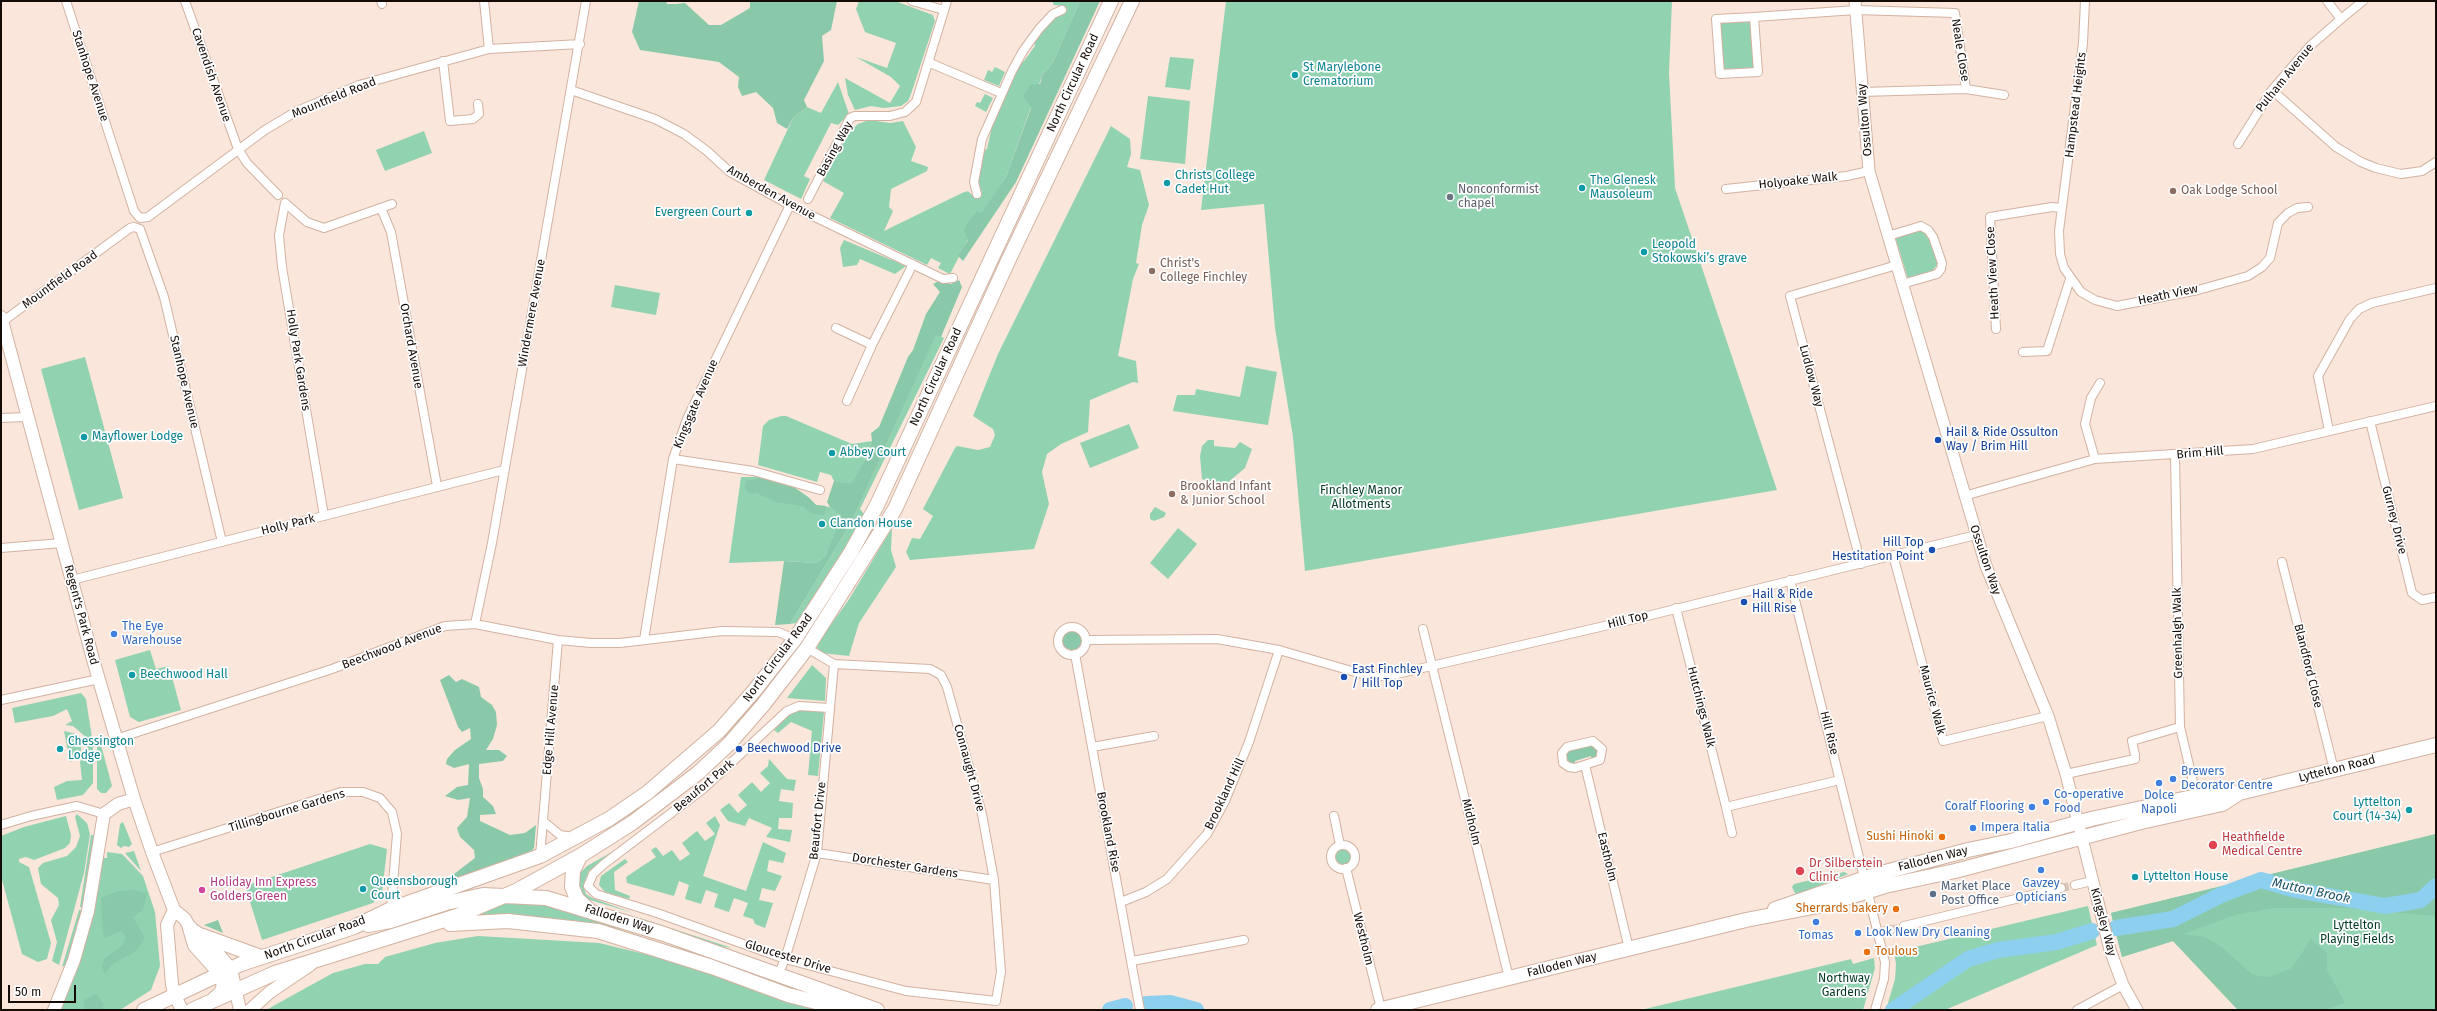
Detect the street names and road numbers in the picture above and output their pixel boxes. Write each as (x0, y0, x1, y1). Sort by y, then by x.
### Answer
street label: Neale Close (1948, 18, 1972, 82)
street label: Cavendish Avenue (188, 26, 234, 124)
street label: Stanhope Avenue (68, 29, 112, 123)
street label: North Circular Road (1044, 32, 1102, 134)
street label: Pulham Avenue (2253, 41, 2317, 115)
street label: Hampstead Heights (2062, 51, 2090, 159)
street label: Mountfield Road (290, 75, 378, 121)
street label: Ossulton Way (1855, 83, 1875, 157)
street label: Basing Way (814, 119, 856, 179)
street label: Amberden Avenue (724, 163, 818, 223)
street label: Holyoake Walk (1758, 170, 1838, 192)
street label: Heath View Close (1983, 226, 2003, 320)
street label: Mountfield Road (20, 248, 100, 312)
street label: Windermere Avenue (515, 258, 549, 368)
street label: Heath View (2137, 282, 2199, 308)
street label: Orchard Avenue (396, 302, 426, 390)
street label: Holly Park Gardens (283, 308, 313, 412)
street label: North Circular Road (907, 326, 965, 428)
street label: Stanhope Avenue (166, 334, 202, 430)
street label: Ludlow Way (1796, 343, 1826, 409)
street label: Kingsgate Avenue (671, 357, 721, 451)
street label: Brim Hill (2176, 444, 2224, 462)
street label: Gurney Drive (2379, 484, 2409, 556)
street label: Holly Park (260, 511, 316, 539)
street label: Ossulton Way (1966, 523, 2004, 597)
street label: Regent's Park Road (61, 563, 101, 667)
street label: Greenhalgh Walk (2170, 587, 2186, 679)
street label: Hill Top (1606, 608, 1650, 632)
street label: North Circular Road (740, 611, 816, 705)
street label: Beechwood Avenue (340, 621, 444, 673)
street label: Blandford Close (2291, 622, 2325, 710)
street label: Maurice Walk (1916, 664, 1948, 736)
street label: Hutchings Walk (1684, 665, 1718, 749)
street label: Edge Hill Avenue (540, 684, 562, 776)
street label: Hill Rise (1817, 710, 1841, 756)
street label: Connaught Drive (950, 723, 988, 813)
street label: Lyttelton Road (2297, 753, 2377, 785)
street label: Brookland Hill (1202, 756, 1248, 832)
street label: Beaufort Park (671, 757, 737, 815)
street label: Beaufort Drive (807, 781, 829, 861)
street label: Tillingbourne Gardens (227, 786, 347, 836)
street label: Brookland Rise (1093, 790, 1123, 874)
street label: Midholm (1458, 797, 1484, 847)
street label: Eastholm (1594, 831, 1620, 883)
street label: Falloden Way (1897, 843, 1969, 875)
street label: Dorchester Gardens (851, 851, 959, 881)
street label: Kingsley Way (2087, 886, 2119, 958)
street label: Falloden Way (583, 901, 655, 937)
street label: Westholm (1349, 911, 1377, 967)
street label: North Circular Road (262, 913, 368, 963)
street label: Gloucester Drive (743, 937, 833, 977)
street label: Falloden Way (1526, 949, 1598, 981)

